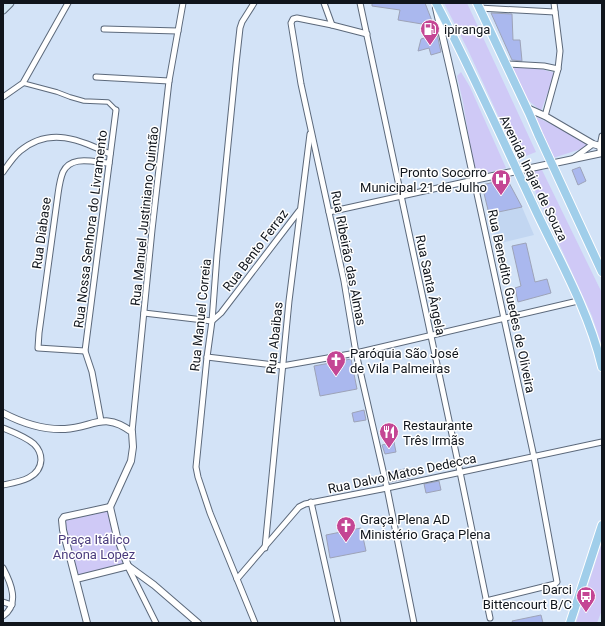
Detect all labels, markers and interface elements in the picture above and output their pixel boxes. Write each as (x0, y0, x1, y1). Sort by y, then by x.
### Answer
fuel station icon: ipiranga (419, 18, 441, 46)
place label: ipiranga (444, 22, 490, 37)
street label: Avenida Inajar de Souza (497, 113, 571, 244)
street label: Rua Manuel Justiniano Quintão (128, 126, 161, 307)
street label: Rua Nossa Senhora do Livramento (71, 129, 110, 329)
place label: Pronto Socorro Municipal 21 de Julho (360, 165, 487, 195)
hospital icon: Pronto Socorro Municipal 21 de Julho (490, 168, 512, 196)
street label: Rua Ribeirão das Almas (328, 189, 369, 327)
street label: Rua Diabase (29, 196, 54, 270)
street label: Rua Bento Ferraz (220, 206, 291, 294)
street label: Rua Benedito Guedes de Oliveira (485, 208, 538, 394)
street label: Rua Santa Ângela (413, 234, 448, 337)
street label: Rua Manuel Correia (187, 258, 214, 372)
street label: Rua Abaibas (263, 301, 286, 375)
place label: Paróquia São José de Vila Palmeiras (350, 346, 459, 376)
church icon: Paróquia São José de Vila Palmeiras (325, 349, 347, 377)
place label: Restaurante Três Irmãs (403, 418, 473, 448)
restaurant icon: Restaurante Três Irmãs (378, 421, 400, 449)
street label: Rua Dalvo Matos Dedecca (327, 450, 478, 497)
place label: Graça Plena AD Ministério Graça Plena (360, 512, 491, 542)
church icon: Graça Plena AD Ministério Graça Plena (335, 515, 357, 543)
park label: Praça Itálico Ancona Lopez (53, 532, 136, 562)
place label: Darci Bittencourt B/C (483, 582, 572, 612)
bus stop icon: Darci Bittencourt B/C (575, 585, 597, 613)

